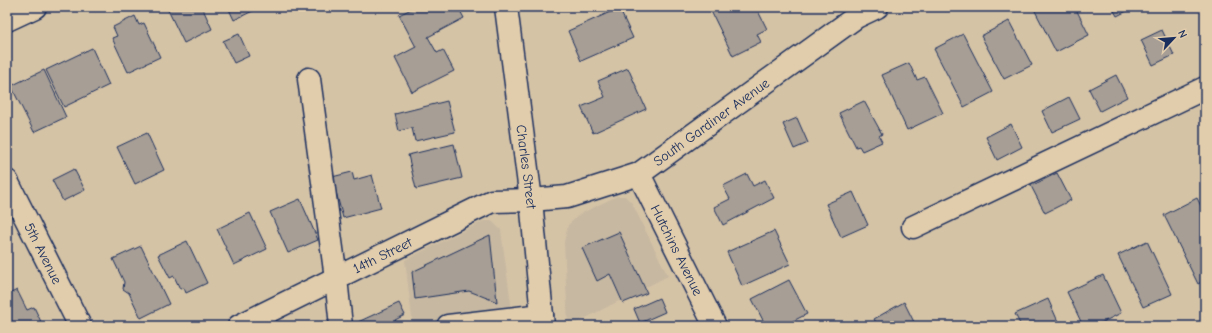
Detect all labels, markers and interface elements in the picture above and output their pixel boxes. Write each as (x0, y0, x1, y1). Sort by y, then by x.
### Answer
north arrow (1154, 18, 1194, 58)
text: N (1175, 28, 1190, 40)
street label: South Gardiner Avenue (650, 74, 773, 169)
street label: Charles Street (513, 124, 540, 210)
street label: Hutchins Avenue (647, 202, 707, 298)
street label: 5th Avenue (21, 220, 66, 287)
street label: 14th Street (350, 233, 416, 277)

